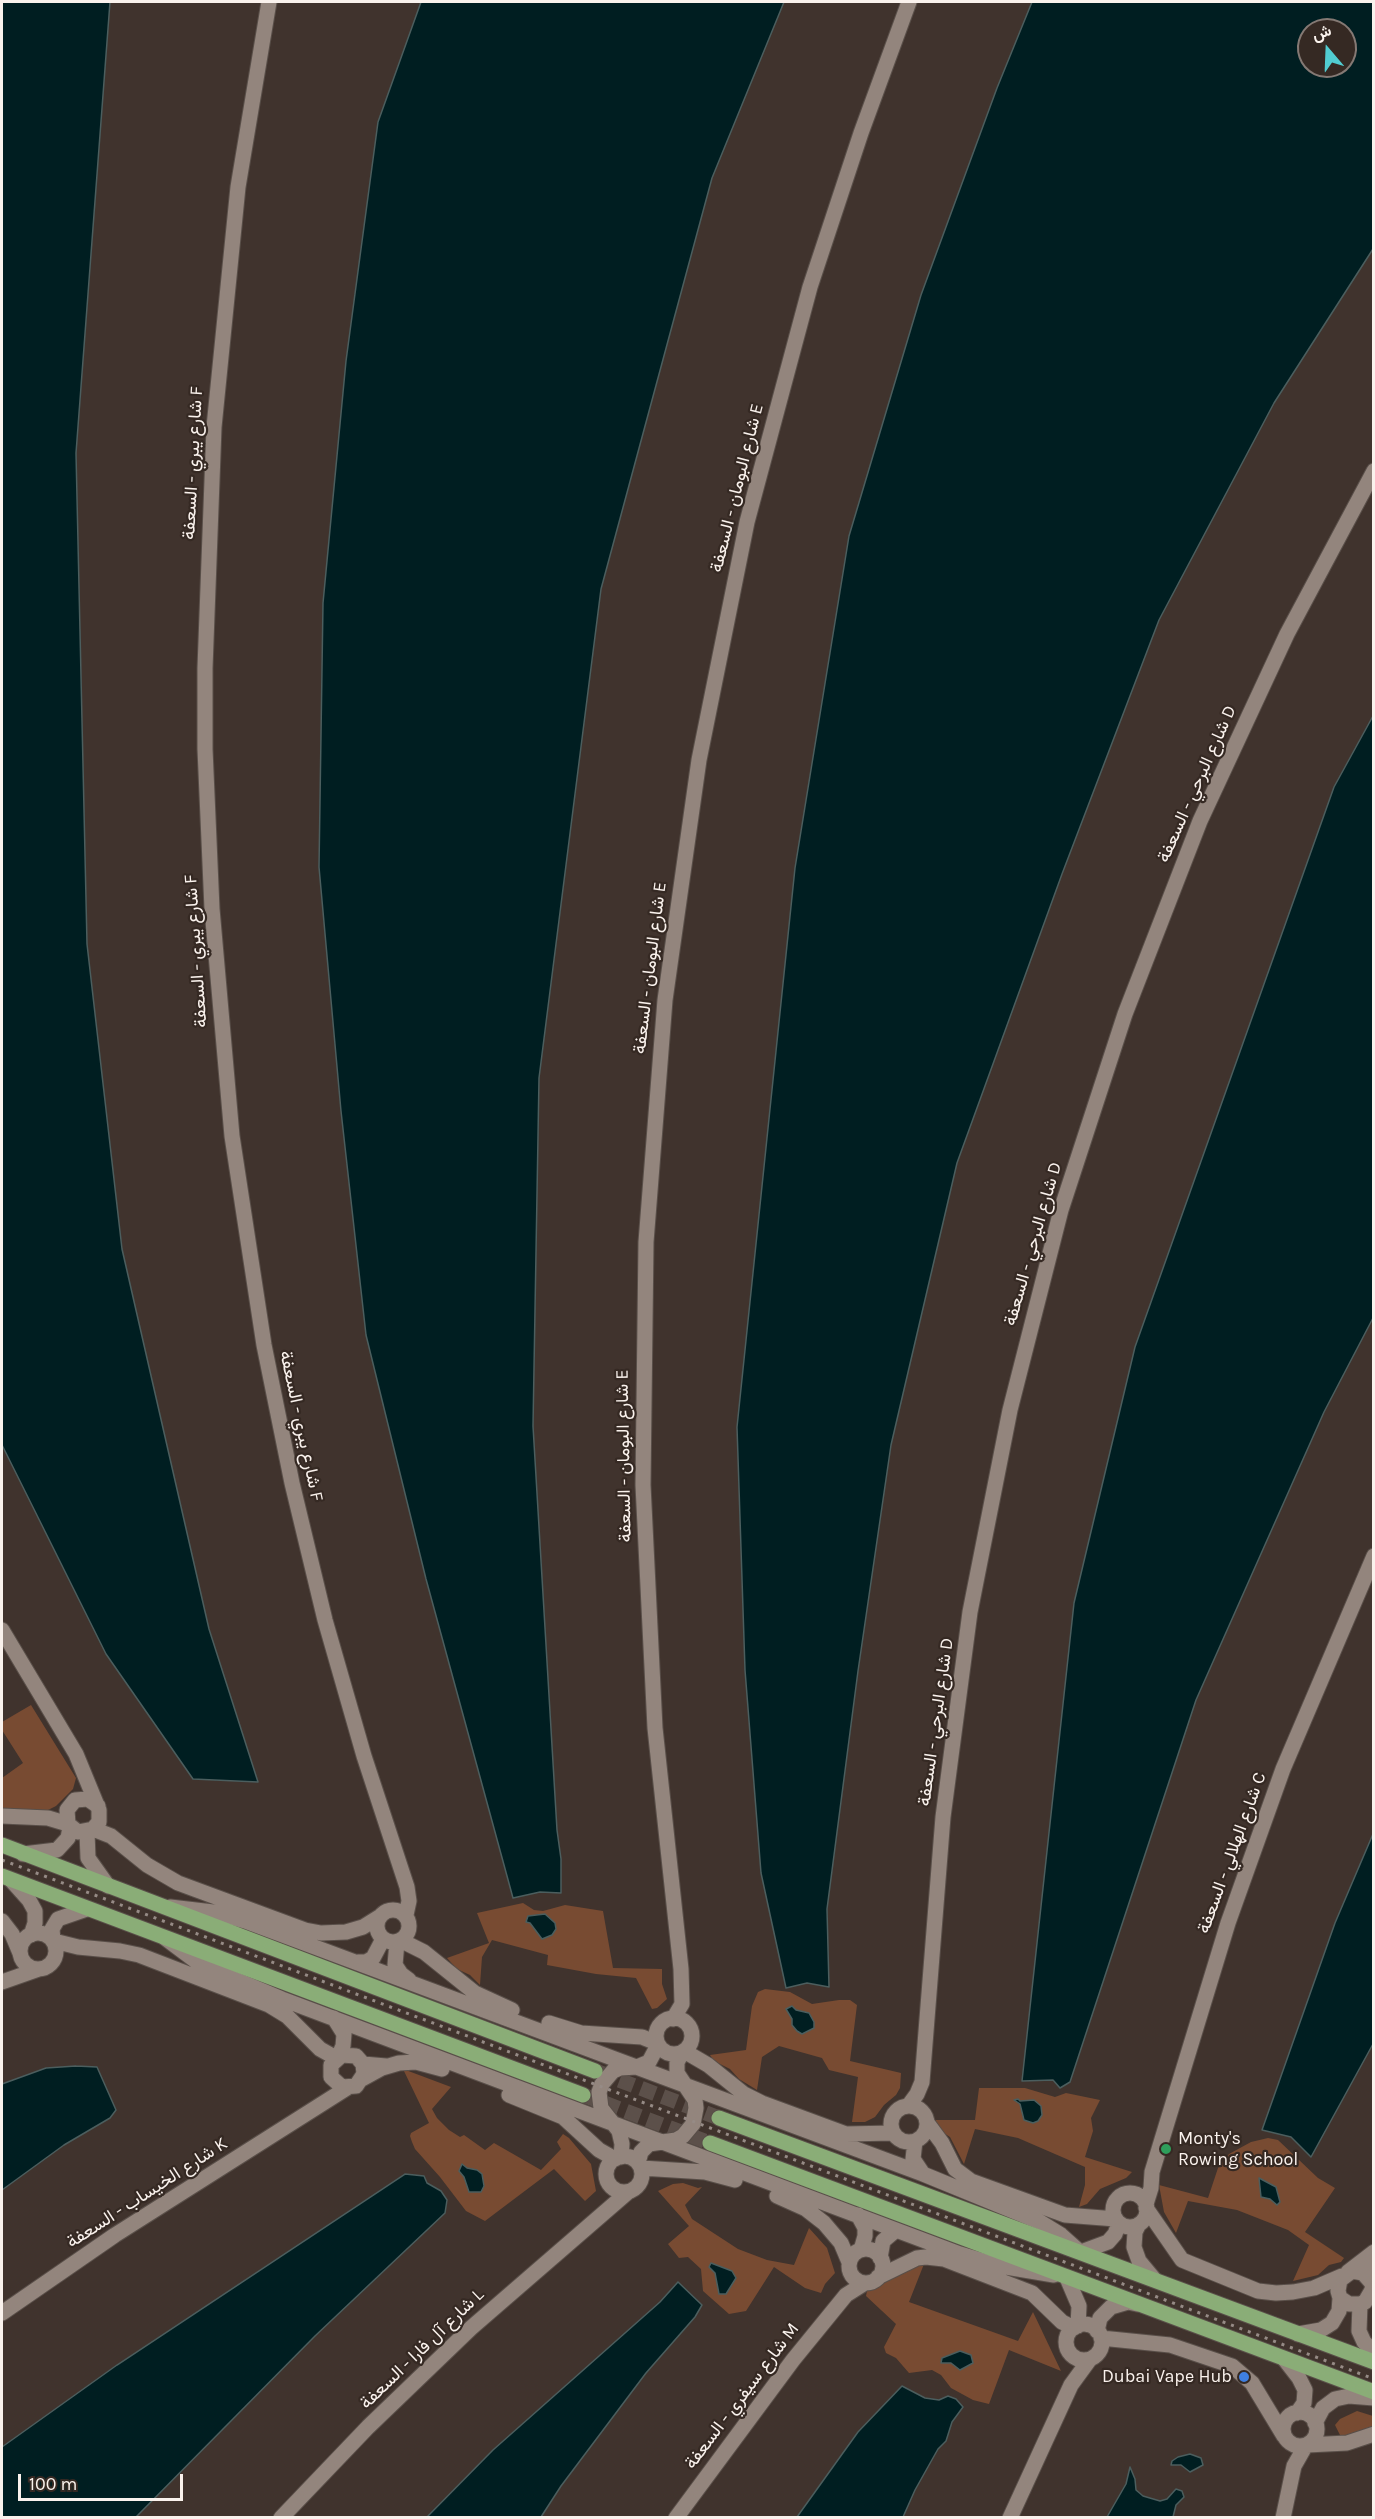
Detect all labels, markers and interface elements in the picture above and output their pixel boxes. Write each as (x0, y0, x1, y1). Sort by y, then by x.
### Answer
north arrow (1297, 18, 1357, 78)
text: ش (1309, 20, 1334, 45)
street label: شارع يبري - السعفة F (178, 386, 208, 540)
street label: شارع البومان - السعفة E (706, 401, 768, 575)
street label: شارع البرحي - السعفة D (1153, 702, 1241, 866)
street label: شارع يبري - السعفة F (180, 874, 212, 1028)
street label: شارع البومان - السعفة E (629, 881, 671, 1055)
street label: شارع البرحي - السعفة D (999, 1160, 1067, 1328)
street label: شارع يبري - السعفة F (274, 1349, 328, 1503)
street label: شارع البومان - السعفة E (612, 1369, 636, 1543)
street label: شارع البرحي - السعفة D (914, 1637, 958, 1807)
street label: شارع الهلالي - السعفة C (1193, 1770, 1271, 1936)
place label: Monty's Rowing School (1178, 2128, 1298, 2170)
street label: شارع الخيساب - السعفة K (63, 2133, 231, 2253)
marker: Monty's Rowing School (1159, 2142, 1173, 2156)
street label: شارع آل فارا - السعفة L (355, 2284, 489, 2414)
street label: شارع سيفري - السعفة M (680, 2319, 804, 2473)
place label: Dubai Vape Hub (1102, 2366, 1232, 2388)
marker: Dubai Vape Hub (1237, 2370, 1251, 2384)
scale bar (21, 2462, 186, 2500)
text: 100 m (29, 2473, 77, 2495)

